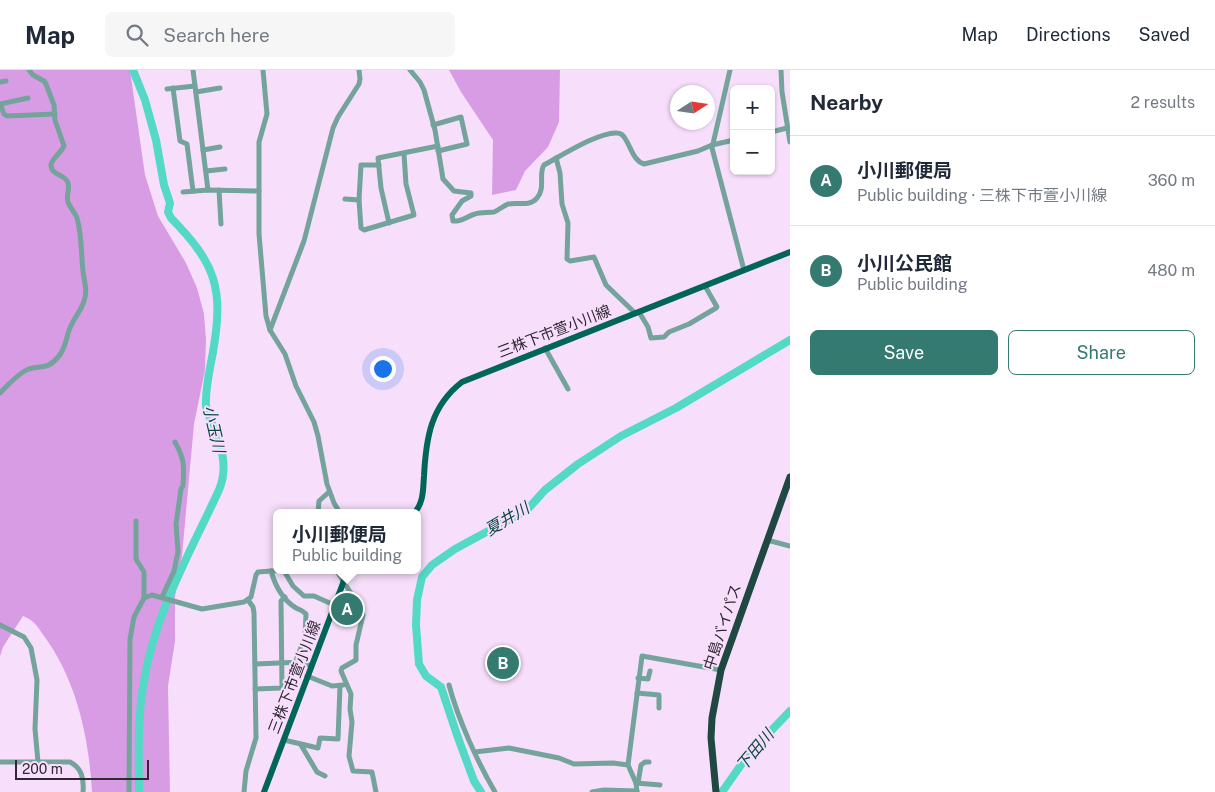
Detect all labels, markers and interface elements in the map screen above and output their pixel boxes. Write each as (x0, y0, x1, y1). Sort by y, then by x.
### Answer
search box (105, 12, 455, 57)
text: Map (25, 21, 75, 49)
icon: search (123, 21, 151, 49)
text: Search here (163, 24, 270, 46)
text: Map (961, 24, 998, 45)
text: Directions (1026, 24, 1111, 45)
text: Saved (1139, 24, 1190, 45)
north arrow (670, 85, 715, 130)
map controls (730, 85, 775, 175)
button: + (730, 85, 775, 130)
text: Nearby (810, 90, 883, 115)
text: 2 results (1130, 93, 1195, 112)
button: − (730, 130, 775, 175)
text: 小川郵便局 (857, 159, 952, 181)
text: A (820, 171, 832, 190)
text: 360 m (1148, 171, 1195, 190)
text: Public building · 三株下市萱小川線 (857, 186, 1107, 205)
text: 小川公民館 (857, 252, 952, 274)
text: B (821, 261, 831, 280)
text: 480 m (1147, 261, 1195, 280)
text: Public building (857, 275, 968, 294)
street label: 三株下市萱小川線 (495, 302, 613, 360)
button: Save (810, 330, 998, 375)
button: Share (1008, 330, 1195, 375)
your location (370, 356, 396, 382)
water label: 小玉川 (199, 403, 229, 456)
water label: 夏井川 (482, 497, 534, 540)
popup (273, 509, 421, 574)
text: 小川郵便局 (292, 523, 387, 545)
text: Public building (292, 546, 402, 565)
street label: 中島バイパス (700, 582, 744, 672)
pin: A (331, 590, 363, 628)
street label: 三株下市萱小川線 (265, 618, 323, 736)
pin: B (487, 644, 519, 682)
water label: 下田川 (732, 724, 779, 774)
scale bar (15, 757, 149, 780)
text: 200 m (22, 761, 63, 777)

